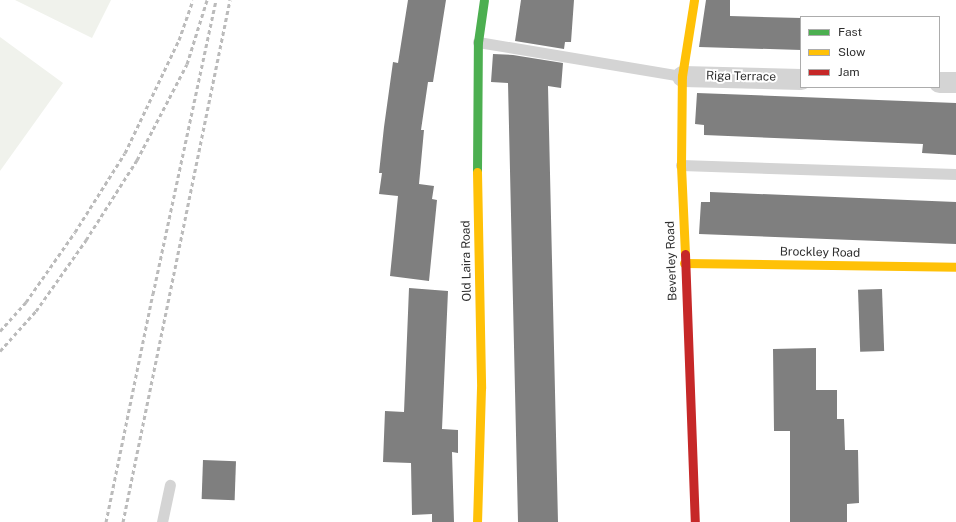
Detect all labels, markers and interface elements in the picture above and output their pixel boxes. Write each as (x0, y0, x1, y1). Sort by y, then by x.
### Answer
legend (800, 16, 940, 88)
text: Fast (838, 25, 862, 39)
text: Slow (838, 45, 865, 59)
text: Jam (838, 65, 860, 79)
street label: Riga Terrace (706, 69, 776, 85)
street label: Old Laira Road (459, 220, 475, 302)
street label: Beverley Road (663, 221, 681, 301)
street label: Brockley Road (780, 245, 860, 261)

